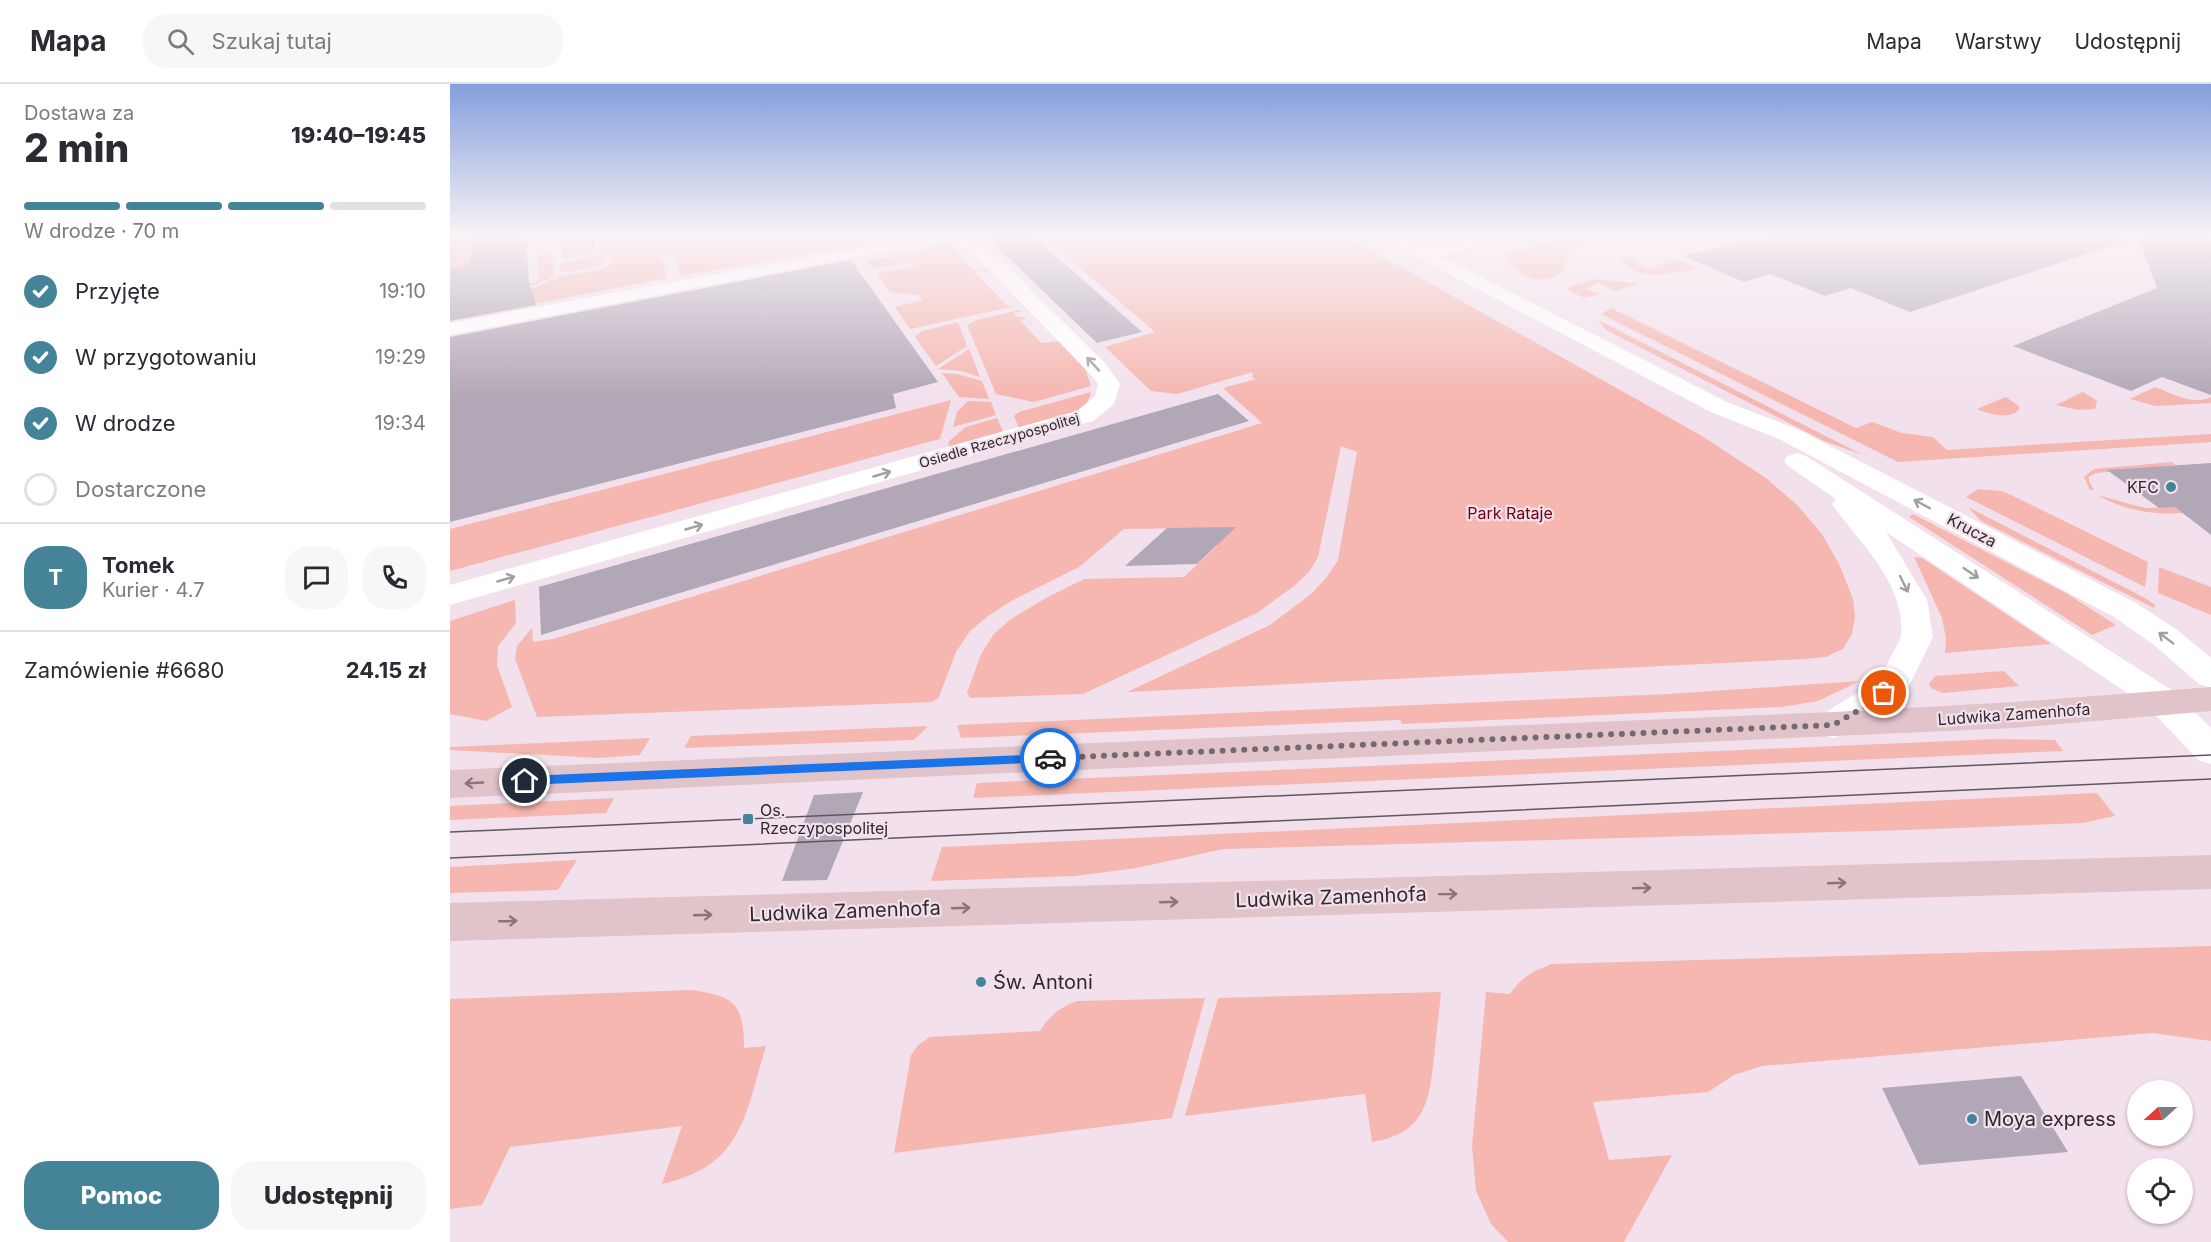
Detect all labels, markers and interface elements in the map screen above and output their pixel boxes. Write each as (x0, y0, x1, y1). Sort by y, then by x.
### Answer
search box (143, 14, 563, 68)
text: Mapa (30, 24, 107, 58)
icon: search (164, 25, 197, 58)
text: Szukaj tutaj (212, 28, 332, 54)
text: Mapa (1866, 29, 1922, 54)
text: Warstwy (1955, 29, 2041, 54)
text: Udostępnij (2074, 29, 2181, 54)
text: Dostawa za (24, 101, 134, 125)
text: 19:40–19:45 (291, 122, 426, 148)
text: 2 min (24, 124, 129, 171)
text: W drodze · 70 m (24, 219, 179, 243)
icon: check (24, 275, 57, 308)
text: Przyjęte (75, 278, 160, 304)
text: 19:10 (379, 279, 426, 303)
icon: check (24, 341, 57, 374)
text: W przygotowaniu (75, 344, 257, 370)
text: 19:29 (375, 345, 426, 369)
one-way arrow (1086, 357, 1100, 372)
icon: check (24, 407, 57, 440)
street label: Osiedle Rzeczypospolitej (917, 409, 1081, 471)
text: W drodze (75, 410, 176, 436)
text: 19:34 (374, 411, 426, 435)
one-way arrow (872, 468, 891, 479)
text: Dostarczone (75, 476, 206, 502)
place label: KFC (2127, 477, 2159, 497)
marker: KFC (2164, 480, 2178, 494)
one-way arrow (1914, 498, 1931, 510)
park label: Park Rataje (1467, 503, 1553, 523)
street label: Krucza (1944, 509, 2000, 551)
one-way arrow (684, 521, 703, 532)
button: chat (285, 546, 348, 609)
button: phone (363, 546, 426, 609)
text: Tomek (102, 552, 174, 578)
text: T (48, 564, 63, 590)
one-way arrow (1962, 567, 1979, 579)
one-way arrow (496, 573, 515, 584)
one-way arrow (1899, 574, 1910, 592)
text: Kurier · 4.7 (102, 578, 205, 602)
one-way arrow (2158, 632, 2174, 645)
text: Zamówienie #6680 (24, 657, 224, 683)
text: 24.15 zł (346, 657, 426, 683)
pin (1858, 667, 1909, 718)
icon: bag (1867, 676, 1900, 709)
street label: Ludwika Zamenhofa (1937, 699, 2091, 729)
courier (1020, 728, 1080, 788)
icon: car (1034, 742, 1067, 775)
pin (499, 755, 550, 806)
icon: home (508, 764, 541, 797)
one-way arrow (465, 777, 484, 788)
place label: Os. Rzeczypospolitej (760, 800, 888, 838)
marker: Os. Rzeczypospolitej (741, 812, 755, 826)
one-way arrow (1827, 877, 1847, 888)
street label: Ludwika Zamenhofa (1235, 882, 1427, 912)
one-way arrow (1632, 883, 1652, 894)
one-way arrow (1437, 888, 1457, 900)
street label: Ludwika Zamenhofa (749, 896, 941, 926)
one-way arrow (1158, 896, 1178, 907)
one-way arrow (951, 902, 971, 914)
one-way arrow (693, 909, 713, 921)
one-way arrow (498, 915, 518, 927)
place label: Św. Antoni (993, 969, 1093, 994)
marker: Św. Antoni (974, 975, 988, 989)
north arrow (2127, 1080, 2193, 1146)
map controls (2127, 1080, 2193, 1224)
place label: Moya express (1984, 1107, 2116, 1131)
marker: Moya express (1965, 1112, 1979, 1126)
button: locate (2127, 1158, 2193, 1224)
button: Pomoc (24, 1161, 219, 1230)
button: Udostępnij (231, 1161, 426, 1230)

